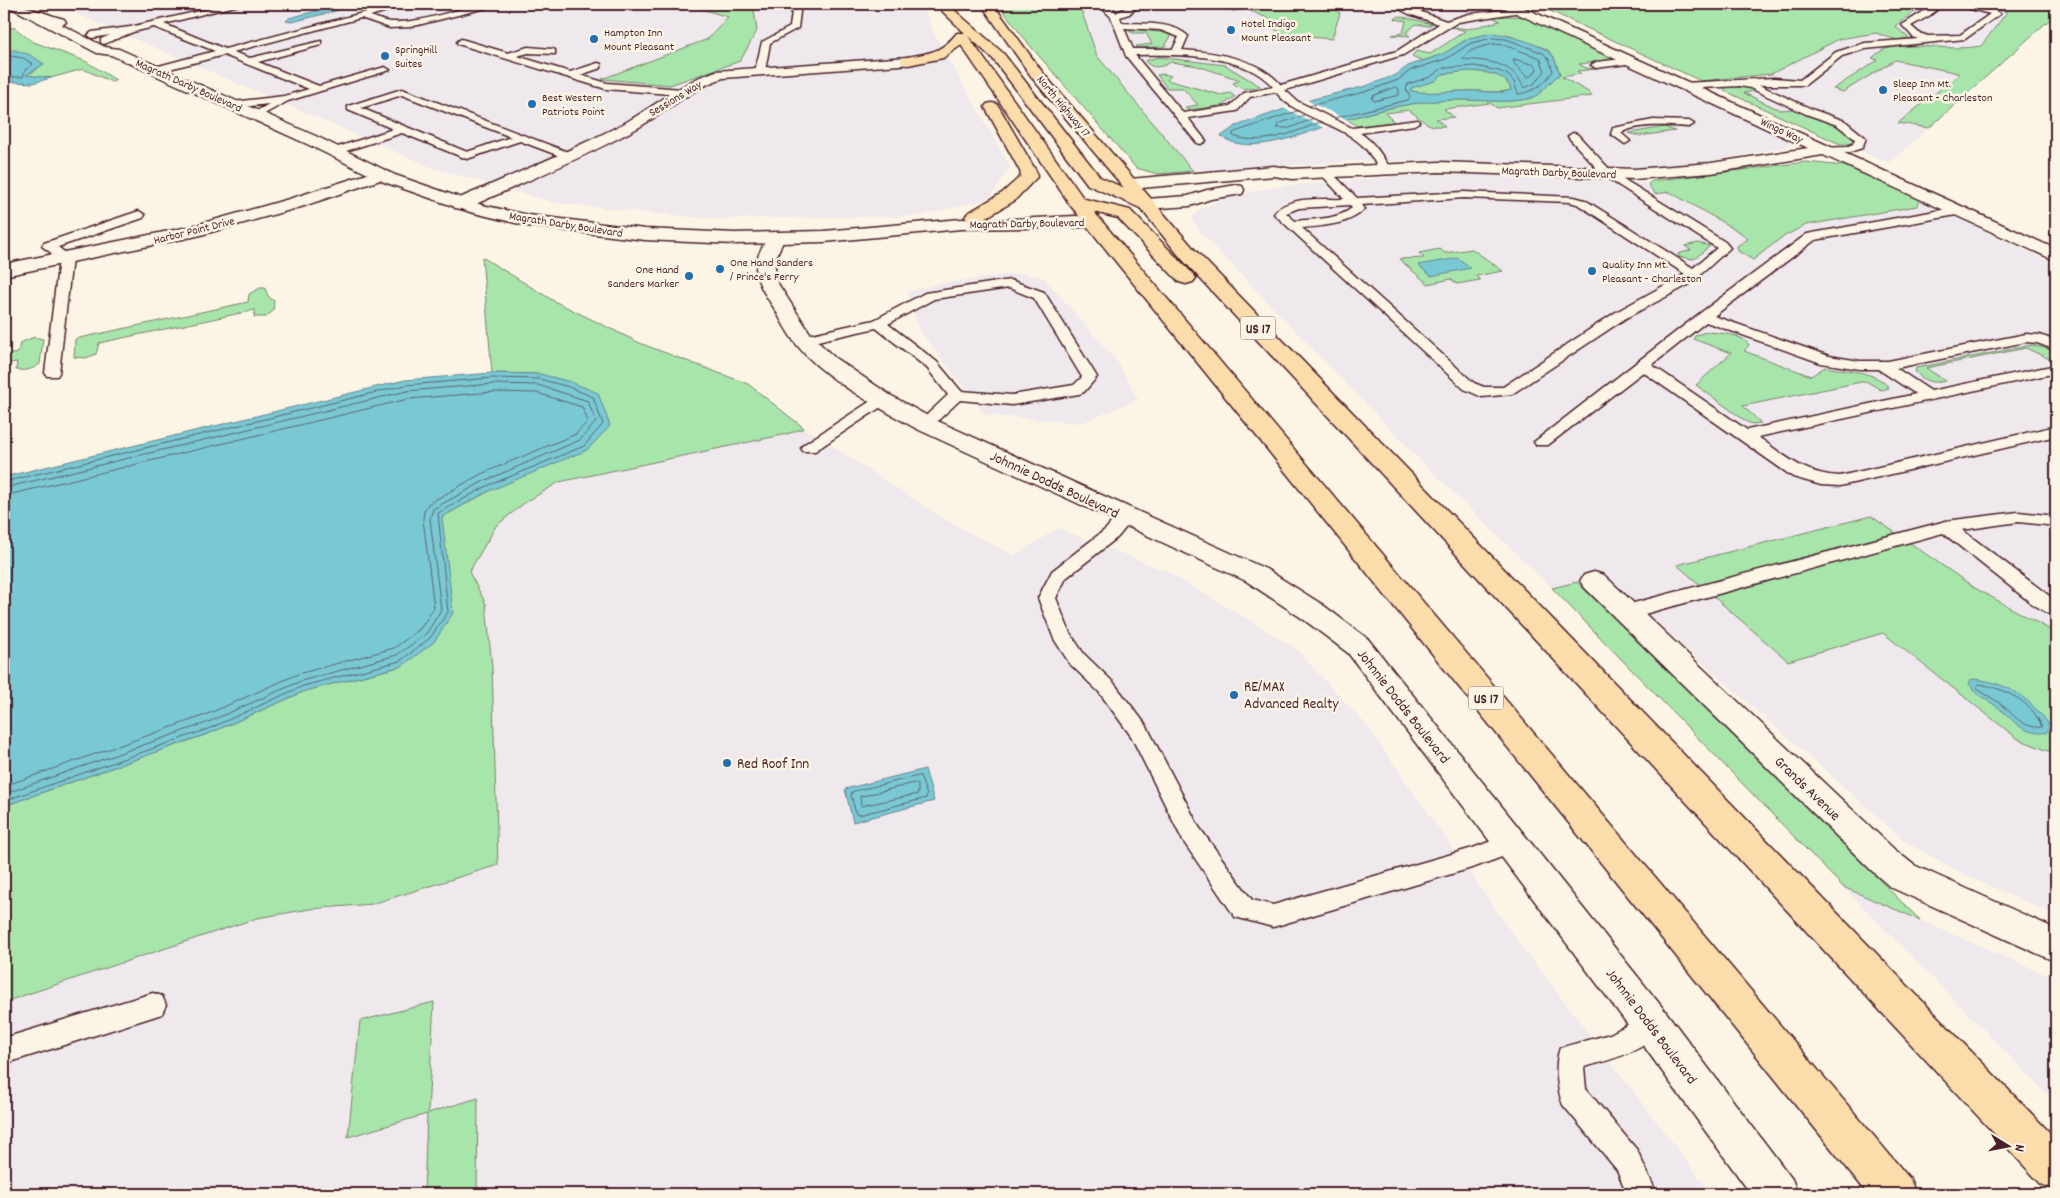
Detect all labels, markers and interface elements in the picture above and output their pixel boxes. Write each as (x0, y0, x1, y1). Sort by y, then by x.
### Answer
place label: Hotel Indigo Mount Pleasant (1241, 16, 1312, 47)
marker: Hotel Indigo Mount Pleasant (1225, 24, 1237, 36)
place label: Hampton Inn Mount Pleasant (604, 25, 675, 56)
marker: Hampton Inn Mount Pleasant (588, 33, 600, 45)
place label: SpringHill Suites (395, 42, 437, 73)
marker: SpringHill Suites (379, 50, 391, 62)
street label: Magrath Darby Boulevard (132, 55, 244, 117)
street label: North Highway 17 (1032, 73, 1094, 142)
street label: Sessions Way (646, 76, 706, 122)
place label: Sleep Inn Mt. Pleasant - Charleston (1893, 76, 1993, 107)
marker: Sleep Inn Mt. Pleasant - Charleston (1877, 84, 1889, 96)
place label: Best Western Patriots Point (542, 90, 605, 121)
marker: Best Western Patriots Point (526, 98, 538, 110)
street label: Wingo Way (1757, 114, 1807, 149)
street label: Magrath Darby Boulevard (1501, 163, 1617, 184)
street label: Magrath Darby Boulevard (508, 208, 624, 243)
street label: Harbor Point Drive (152, 213, 237, 250)
street label: Magrath Darby Boulevard (969, 215, 1085, 234)
place label: One Hand Sanders / Prince's Ferry (730, 255, 813, 286)
place label: Quality Inn Mt. Pleasant - Charleston (1602, 257, 1702, 288)
place label: One Hand Sanders Marker (608, 262, 680, 293)
marker: One Hand Sanders / Prince's Ferry (714, 263, 726, 275)
marker: Quality Inn Mt. Pleasant - Charleston (1586, 265, 1598, 277)
marker: One Hand Sanders Marker (683, 270, 695, 282)
road number: US 17 (1240, 316, 1276, 339)
street label: Johnnie Dodds Boulevard (986, 446, 1122, 525)
street label: Johnnie Dodds Boulevard (1351, 645, 1454, 769)
place label: RE/MAX Advanced Realty (1244, 677, 1340, 716)
road number: US 17 (1468, 686, 1504, 710)
marker: RE/MAX Advanced Realty (1228, 689, 1240, 701)
street label: Grands Avenue (1768, 752, 1845, 827)
place label: Red Roof Inn (737, 754, 809, 776)
marker: Red Roof Inn (721, 757, 733, 769)
street label: Johnnie Dodds Boulevard (1599, 965, 1701, 1090)
north arrow (1982, 1120, 2032, 1170)
text: N (2008, 1143, 2029, 1153)

